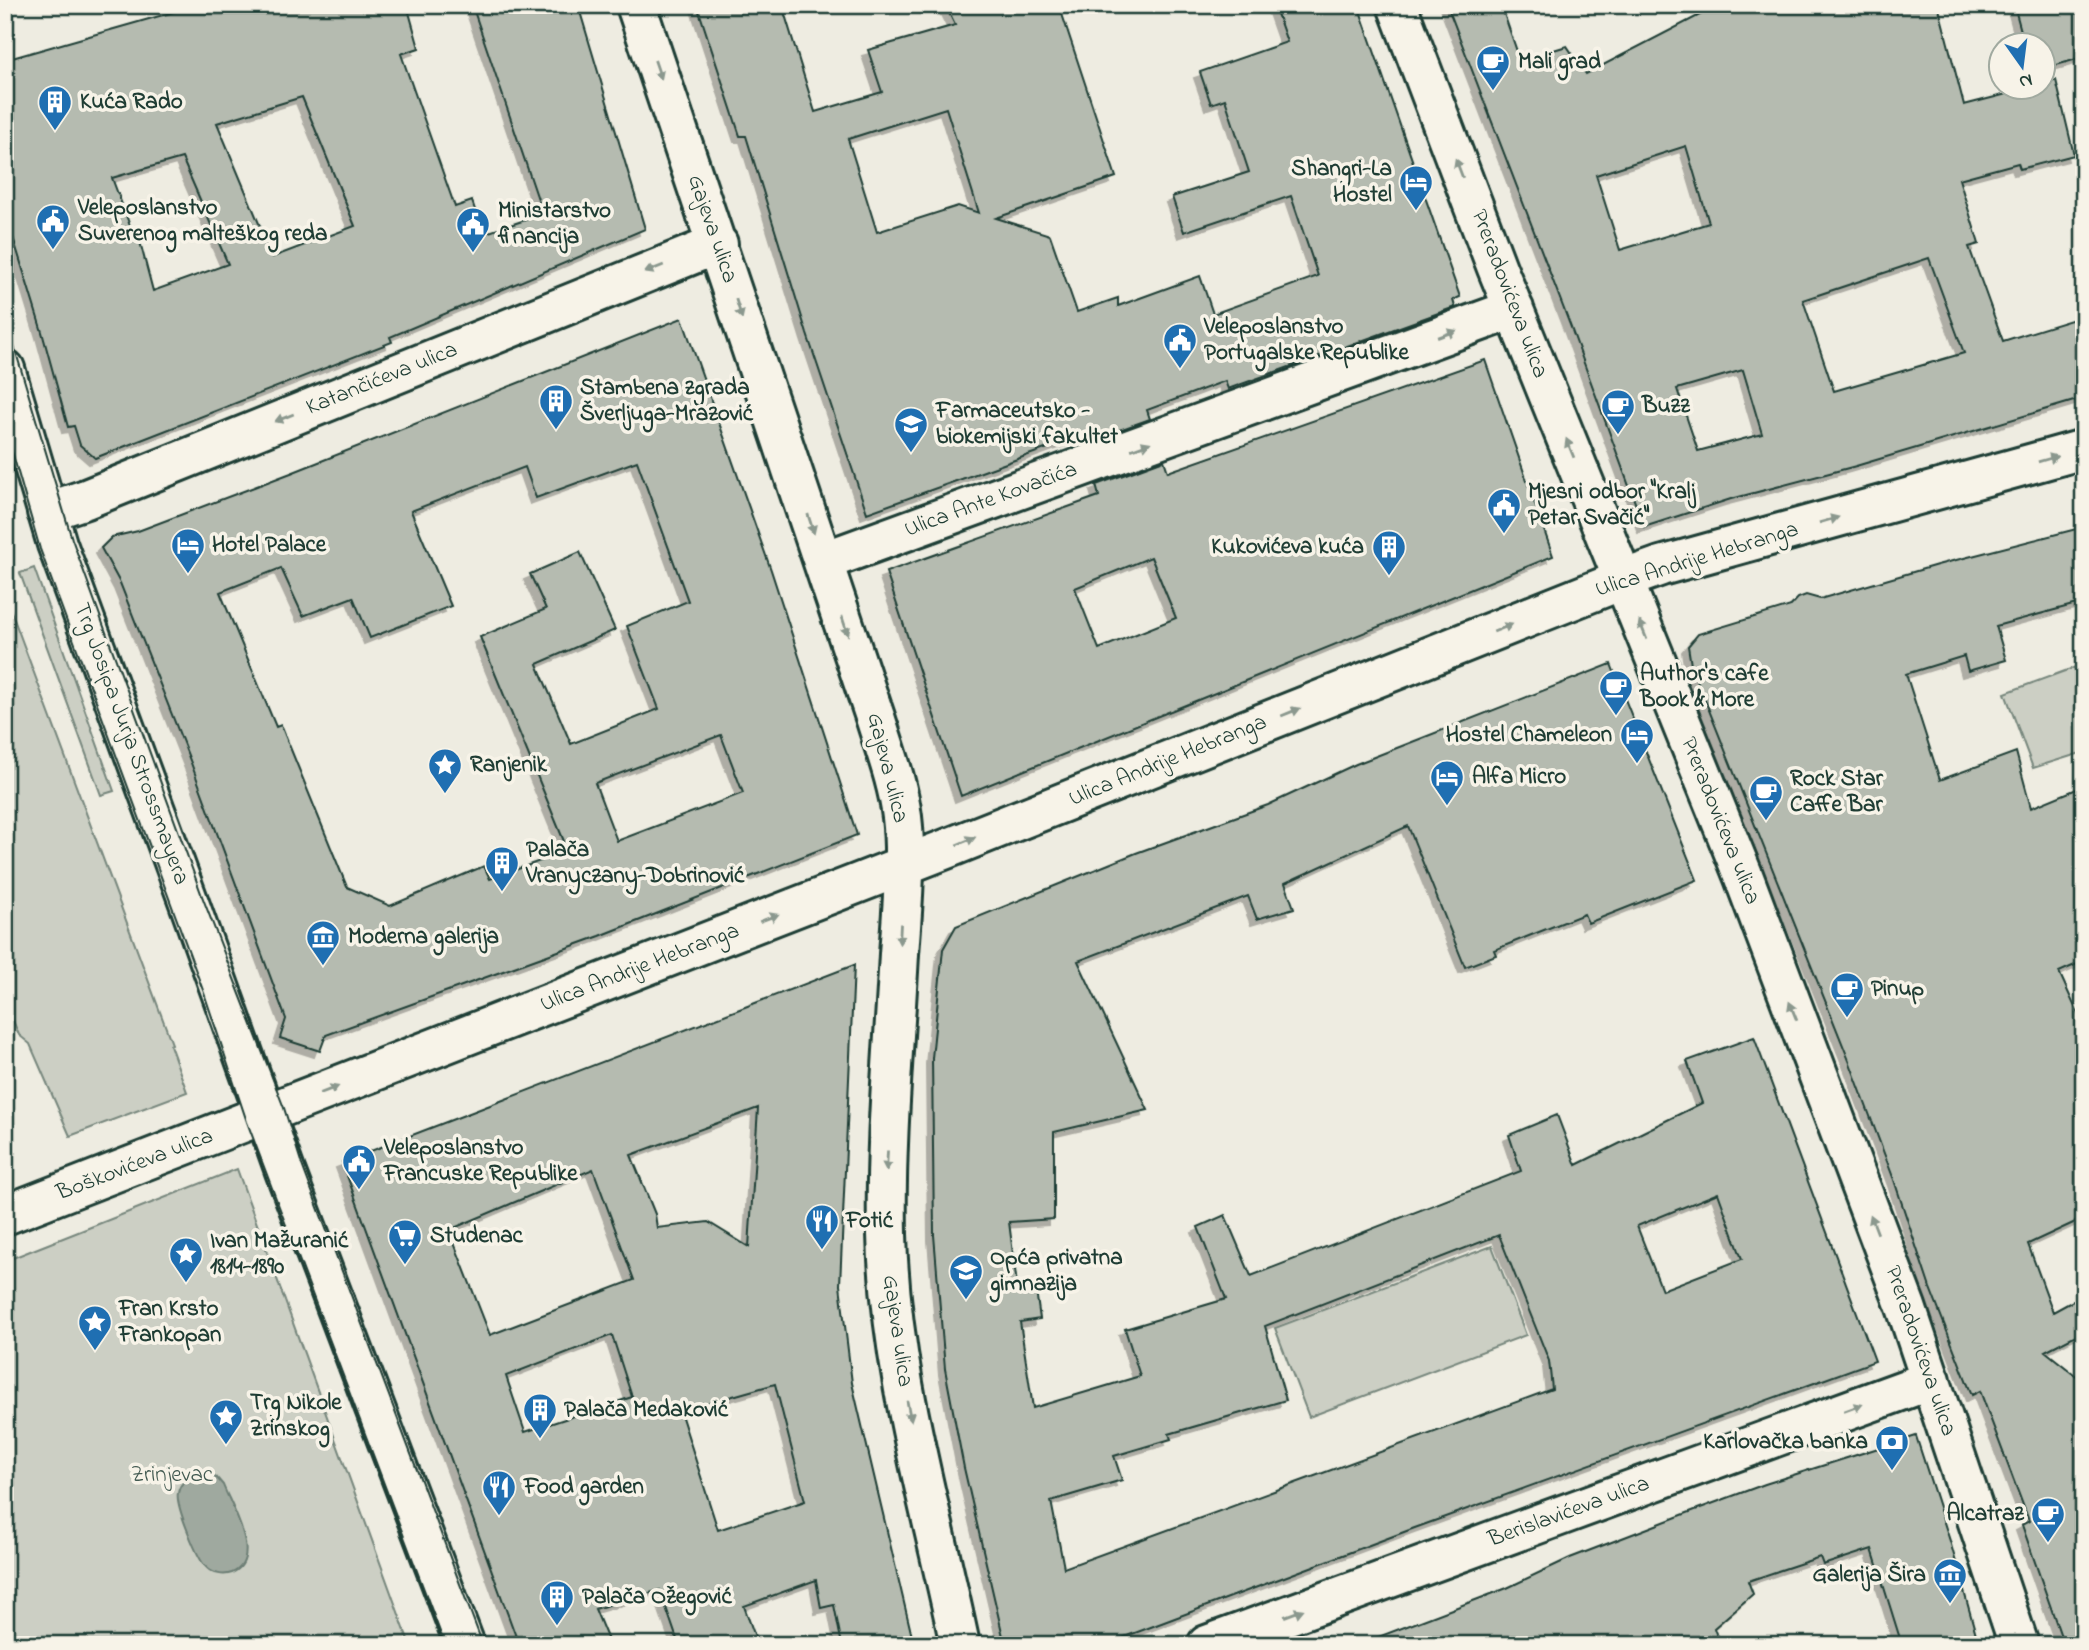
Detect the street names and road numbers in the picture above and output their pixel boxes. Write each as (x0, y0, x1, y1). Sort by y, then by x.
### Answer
street label: Gajeva ulica (678, 170, 746, 288)
street label: Preradovićeva ulica (1462, 205, 1556, 383)
street label: Katančićeva ulica (301, 334, 463, 424)
street label: Ulica Ante Kovačića (900, 453, 1082, 547)
street label: Ulica Andrije Hebranga (1591, 513, 1803, 608)
street label: Trg Josipa Jurja Strossmayera (63, 598, 198, 890)
street label: Ulica Andrije Hebranga (1064, 706, 1272, 817)
street label: Gajeva ulica (857, 709, 917, 827)
street label: Preradovićeva ulica (1671, 732, 1769, 910)
street label: Ulica Andrije Hebranga (536, 915, 745, 1022)
street label: Boškovićeva ulica (51, 1120, 218, 1210)
street label: Preradovićeva ulica (1875, 1261, 1965, 1441)
street label: Gajeva ulica (873, 1273, 921, 1389)
street label: Berislavićeva ulica (1483, 1468, 1654, 1557)

